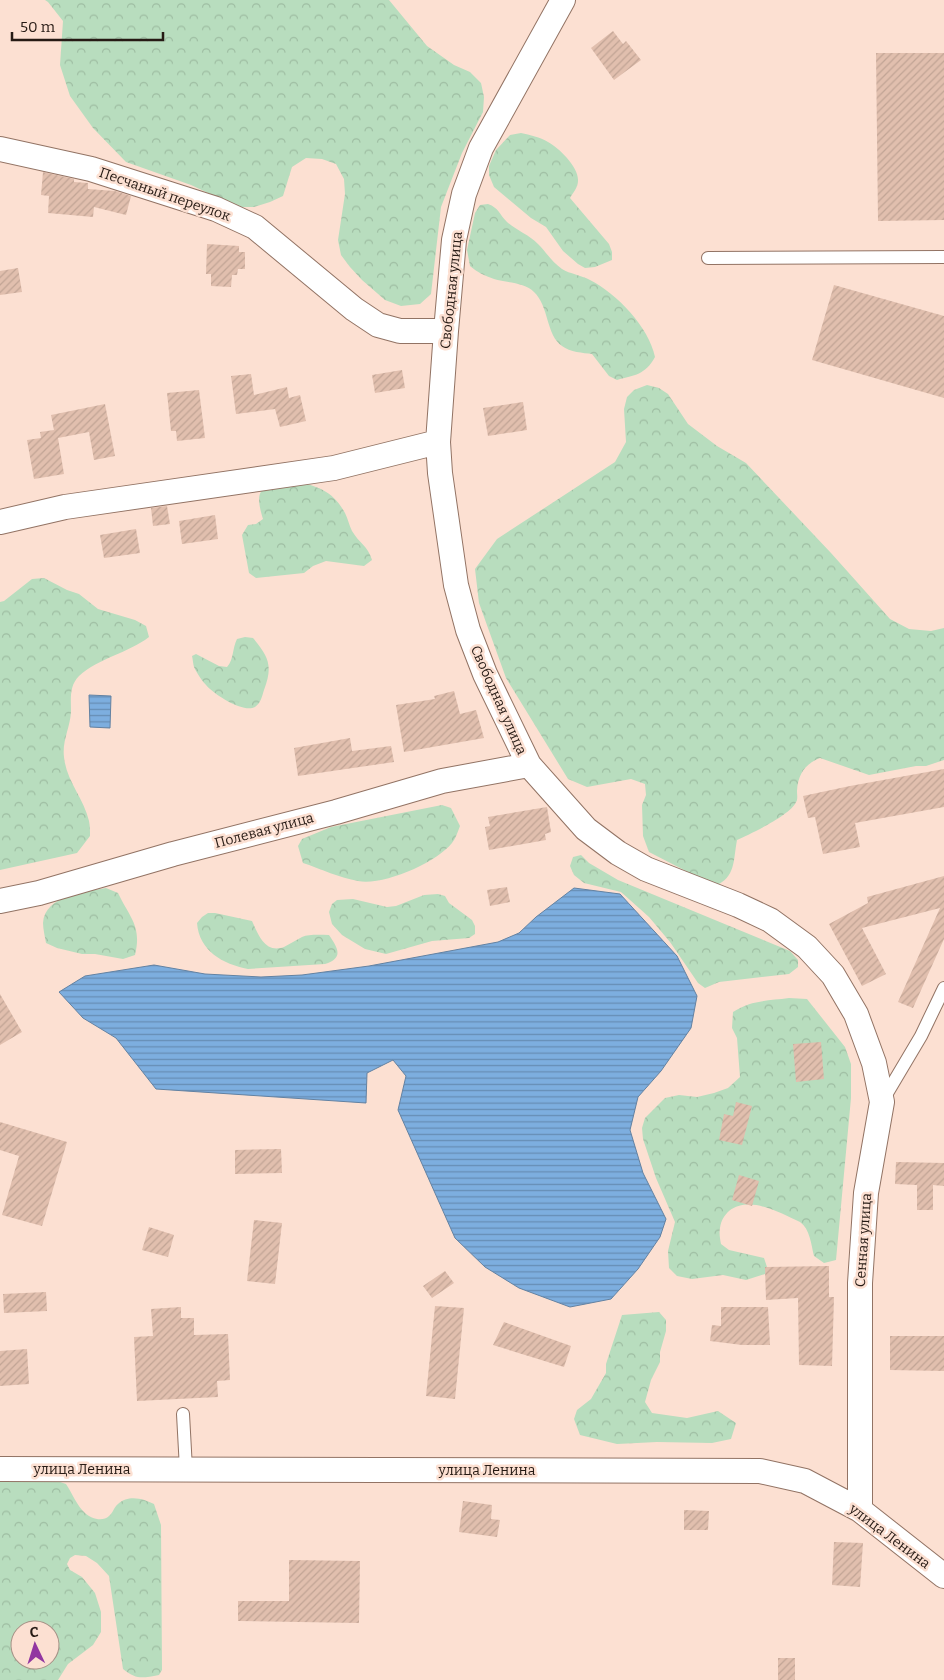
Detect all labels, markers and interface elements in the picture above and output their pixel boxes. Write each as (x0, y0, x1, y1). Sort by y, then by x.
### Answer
scale bar (12, 10, 164, 42)
text: 50 m (20, 18, 56, 36)
street label: Песчаный переулок (97, 164, 233, 225)
street label: Свободная улица (437, 230, 466, 350)
street label: Свободная улица (467, 643, 530, 758)
street label: Полевая улица (213, 809, 316, 852)
street label: Сенная улица (852, 1192, 875, 1288)
street label: улица Ленина (33, 1461, 131, 1478)
street label: улица Ленина (438, 1462, 536, 1479)
street label: улица Ленина (845, 1500, 934, 1573)
north arrow (10, 1620, 60, 1670)
text: С (29, 1624, 39, 1641)

